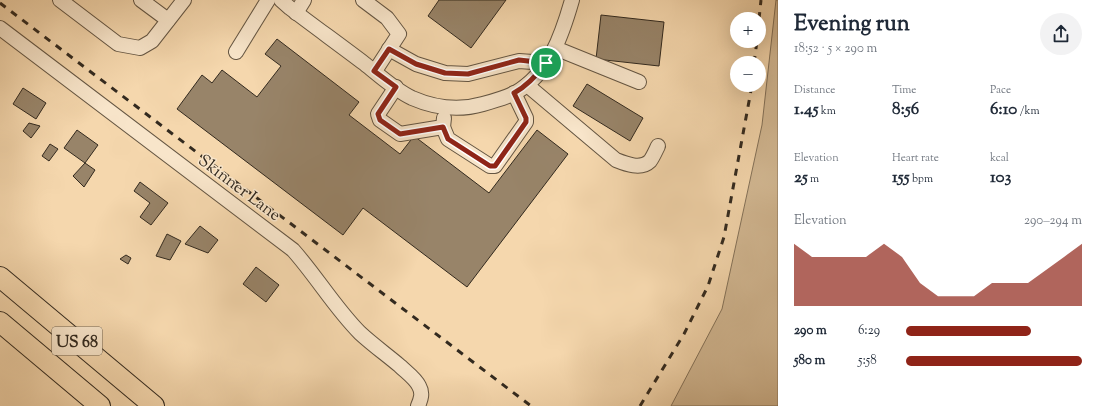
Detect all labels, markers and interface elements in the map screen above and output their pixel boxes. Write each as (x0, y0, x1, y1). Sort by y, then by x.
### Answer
text: Evening run (794, 9, 910, 41)
map controls (730, 12, 766, 92)
button: + (730, 12, 766, 48)
button: share (1040, 13, 1082, 55)
text: 18:52 · 5 × 290 m (794, 40, 877, 58)
pin (529, 46, 563, 80)
icon: arrive (535, 52, 557, 74)
button: − (730, 56, 766, 92)
text: Distance (794, 82, 835, 98)
text: Time (892, 82, 916, 98)
text: Pace (990, 82, 1011, 98)
text: 1.45 (794, 98, 818, 122)
text: 8:56 (892, 98, 919, 122)
text: 6:10 (990, 98, 1017, 122)
text: km (818, 103, 836, 119)
text: /km (1017, 103, 1040, 119)
street label: Skinner Lane (192, 150, 285, 228)
text: Elevation (794, 150, 839, 166)
text: Heart rate (892, 150, 939, 166)
text: kcal (990, 150, 1009, 166)
text: 25 (794, 166, 808, 190)
text: 155 (892, 166, 910, 190)
text: 103 (990, 166, 1011, 190)
text: m (808, 171, 819, 187)
text: bpm (910, 171, 933, 187)
text: Elevation (794, 212, 847, 230)
text: 290–294 m (1024, 212, 1082, 230)
text: 290 m (794, 322, 827, 340)
text: 6:29 (858, 322, 880, 340)
road number: US 68 (52, 327, 102, 355)
text: 580 m (794, 352, 825, 370)
text: 5:58 (858, 352, 877, 370)

